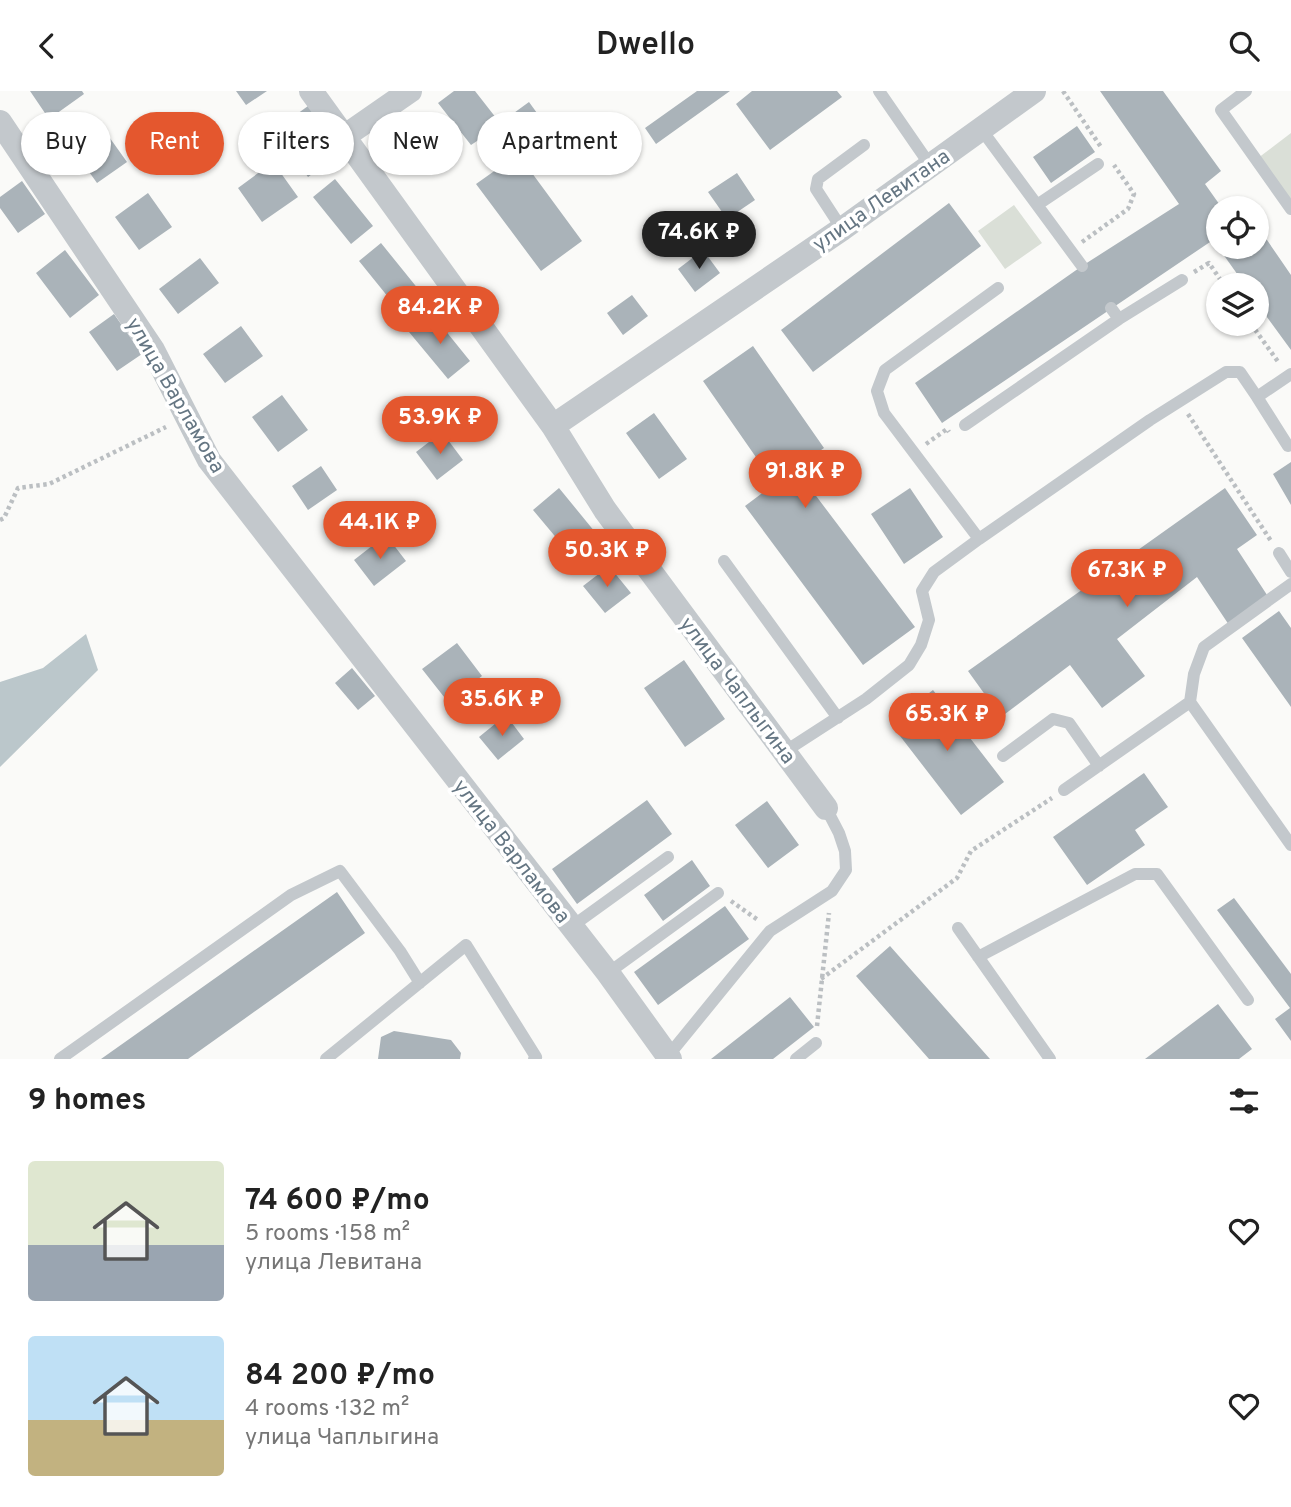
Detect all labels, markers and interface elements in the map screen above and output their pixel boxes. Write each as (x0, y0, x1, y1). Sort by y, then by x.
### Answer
text: Dwello (596, 26, 695, 66)
icon: back (28, 27, 66, 65)
icon: search (1225, 27, 1263, 65)
chip: Buy (21, 112, 111, 175)
chip: Rent (125, 112, 224, 175)
chip: Filters (238, 112, 354, 175)
chip: New (368, 112, 463, 175)
chip: Apartment (477, 112, 642, 175)
street label: улица Левитана (808, 144, 956, 259)
map controls (1206, 196, 1269, 336)
button: locate (1206, 196, 1269, 259)
pin: 74.6K ₽ (634, 211, 764, 271)
text: 74.6K ₽ (658, 219, 740, 248)
button: layers (1206, 273, 1269, 336)
pin: 84.2K ₽ (375, 287, 505, 346)
text: 84.2K ₽ (397, 294, 483, 323)
street label: улица Варламова (119, 313, 230, 479)
pin: 53.9K ₽ (375, 397, 505, 456)
text: 53.9K ₽ (398, 404, 482, 433)
pin: 91.8K ₽ (740, 451, 870, 510)
text: 91.8K ₽ (765, 458, 845, 487)
pin: 44.1K ₽ (315, 501, 445, 561)
text: 44.1K ₽ (339, 509, 421, 538)
pin: 50.3K ₽ (542, 529, 672, 589)
text: 50.3K ₽ (564, 537, 650, 566)
pin: 67.3K ₽ (1062, 549, 1192, 609)
text: 67.3K ₽ (1087, 557, 1167, 586)
street label: улица Чаплыгина (673, 612, 801, 770)
pin: 35.6K ₽ (437, 679, 567, 738)
text: 35.6K ₽ (460, 686, 544, 715)
pin: 65.3K ₽ (882, 693, 1012, 753)
text: 65.3K ₽ (905, 701, 989, 730)
street label: улица Варламова (446, 774, 576, 929)
icon: filters (1225, 1082, 1263, 1120)
text: 9 homes (28, 1083, 146, 1120)
text: 74 600 ₽/mo (245, 1183, 430, 1220)
icon: home (84, 1189, 168, 1273)
icon: heart (1225, 1212, 1263, 1250)
text: 5 rooms · 158 m² (245, 1220, 410, 1249)
text: улица Левитана (245, 1249, 422, 1278)
text: 84 200 ₽/mo (245, 1358, 435, 1395)
icon: home (84, 1364, 168, 1448)
icon: heart (1225, 1387, 1263, 1425)
text: 4 rooms · 132 m² (245, 1395, 409, 1424)
text: улица Чаплыгина (245, 1424, 439, 1453)

